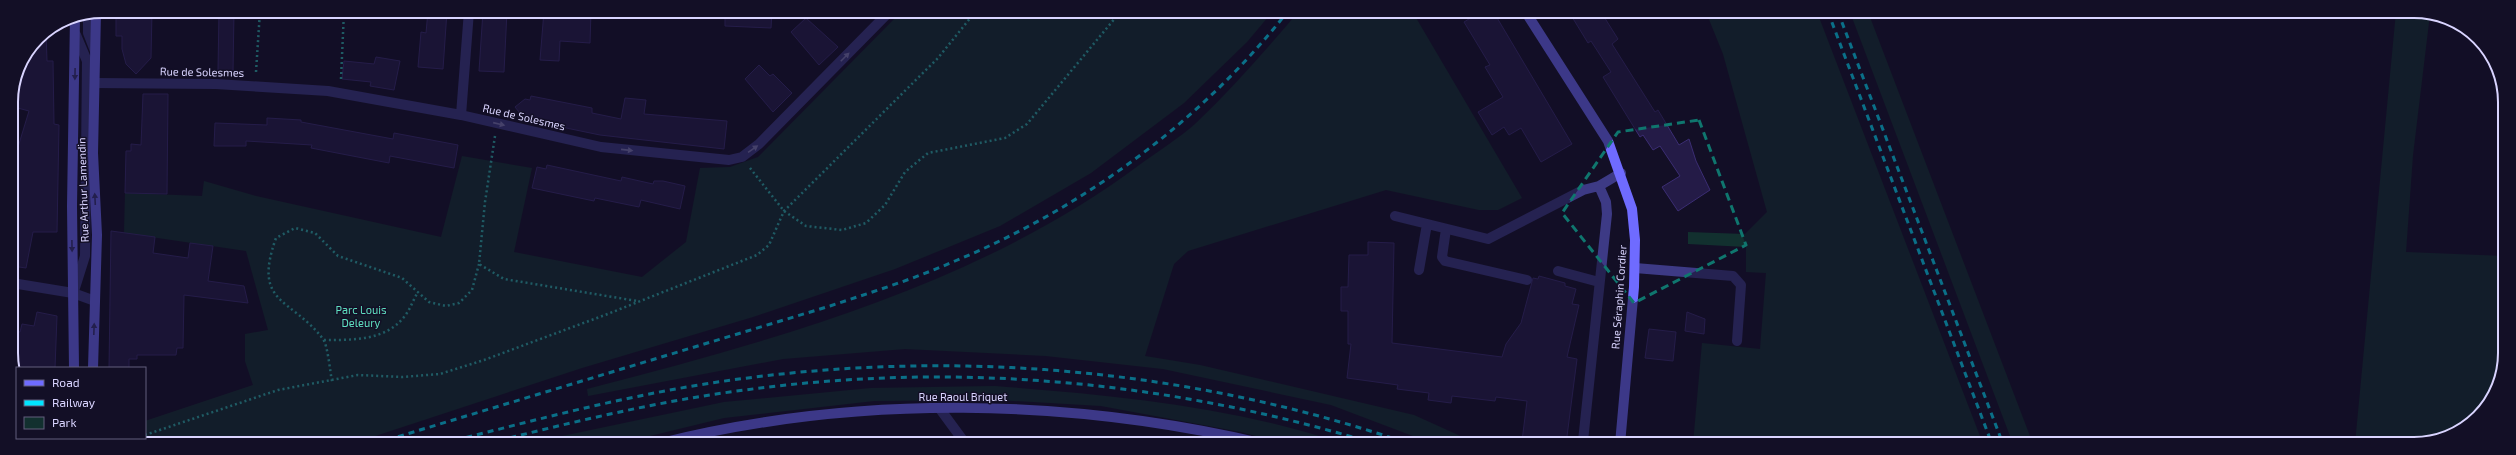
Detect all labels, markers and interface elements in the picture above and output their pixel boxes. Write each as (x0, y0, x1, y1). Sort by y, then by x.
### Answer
one-way arrow (840, 52, 850, 62)
street label: Rue de Solesmes (160, 64, 245, 79)
one-way arrow (71, 68, 78, 80)
street label: Rue de Solesmes (482, 101, 567, 132)
one-way arrow (494, 121, 506, 127)
street label: Rue Arthur Lamendin (74, 137, 91, 243)
one-way arrow (748, 145, 758, 153)
one-way arrow (621, 147, 633, 153)
one-way arrow (92, 193, 99, 205)
one-way arrow (69, 240, 75, 253)
street label: Rue Séraphin Cordier (1608, 244, 1629, 350)
park label: Parc Louis Deleury (335, 303, 387, 329)
one-way arrow (91, 322, 97, 335)
legend (16, 367, 146, 439)
text: Road (52, 375, 80, 389)
street label: Rue Raoul Briquet (919, 390, 1007, 403)
text: Railway (52, 395, 96, 409)
text: Park (52, 415, 77, 429)

